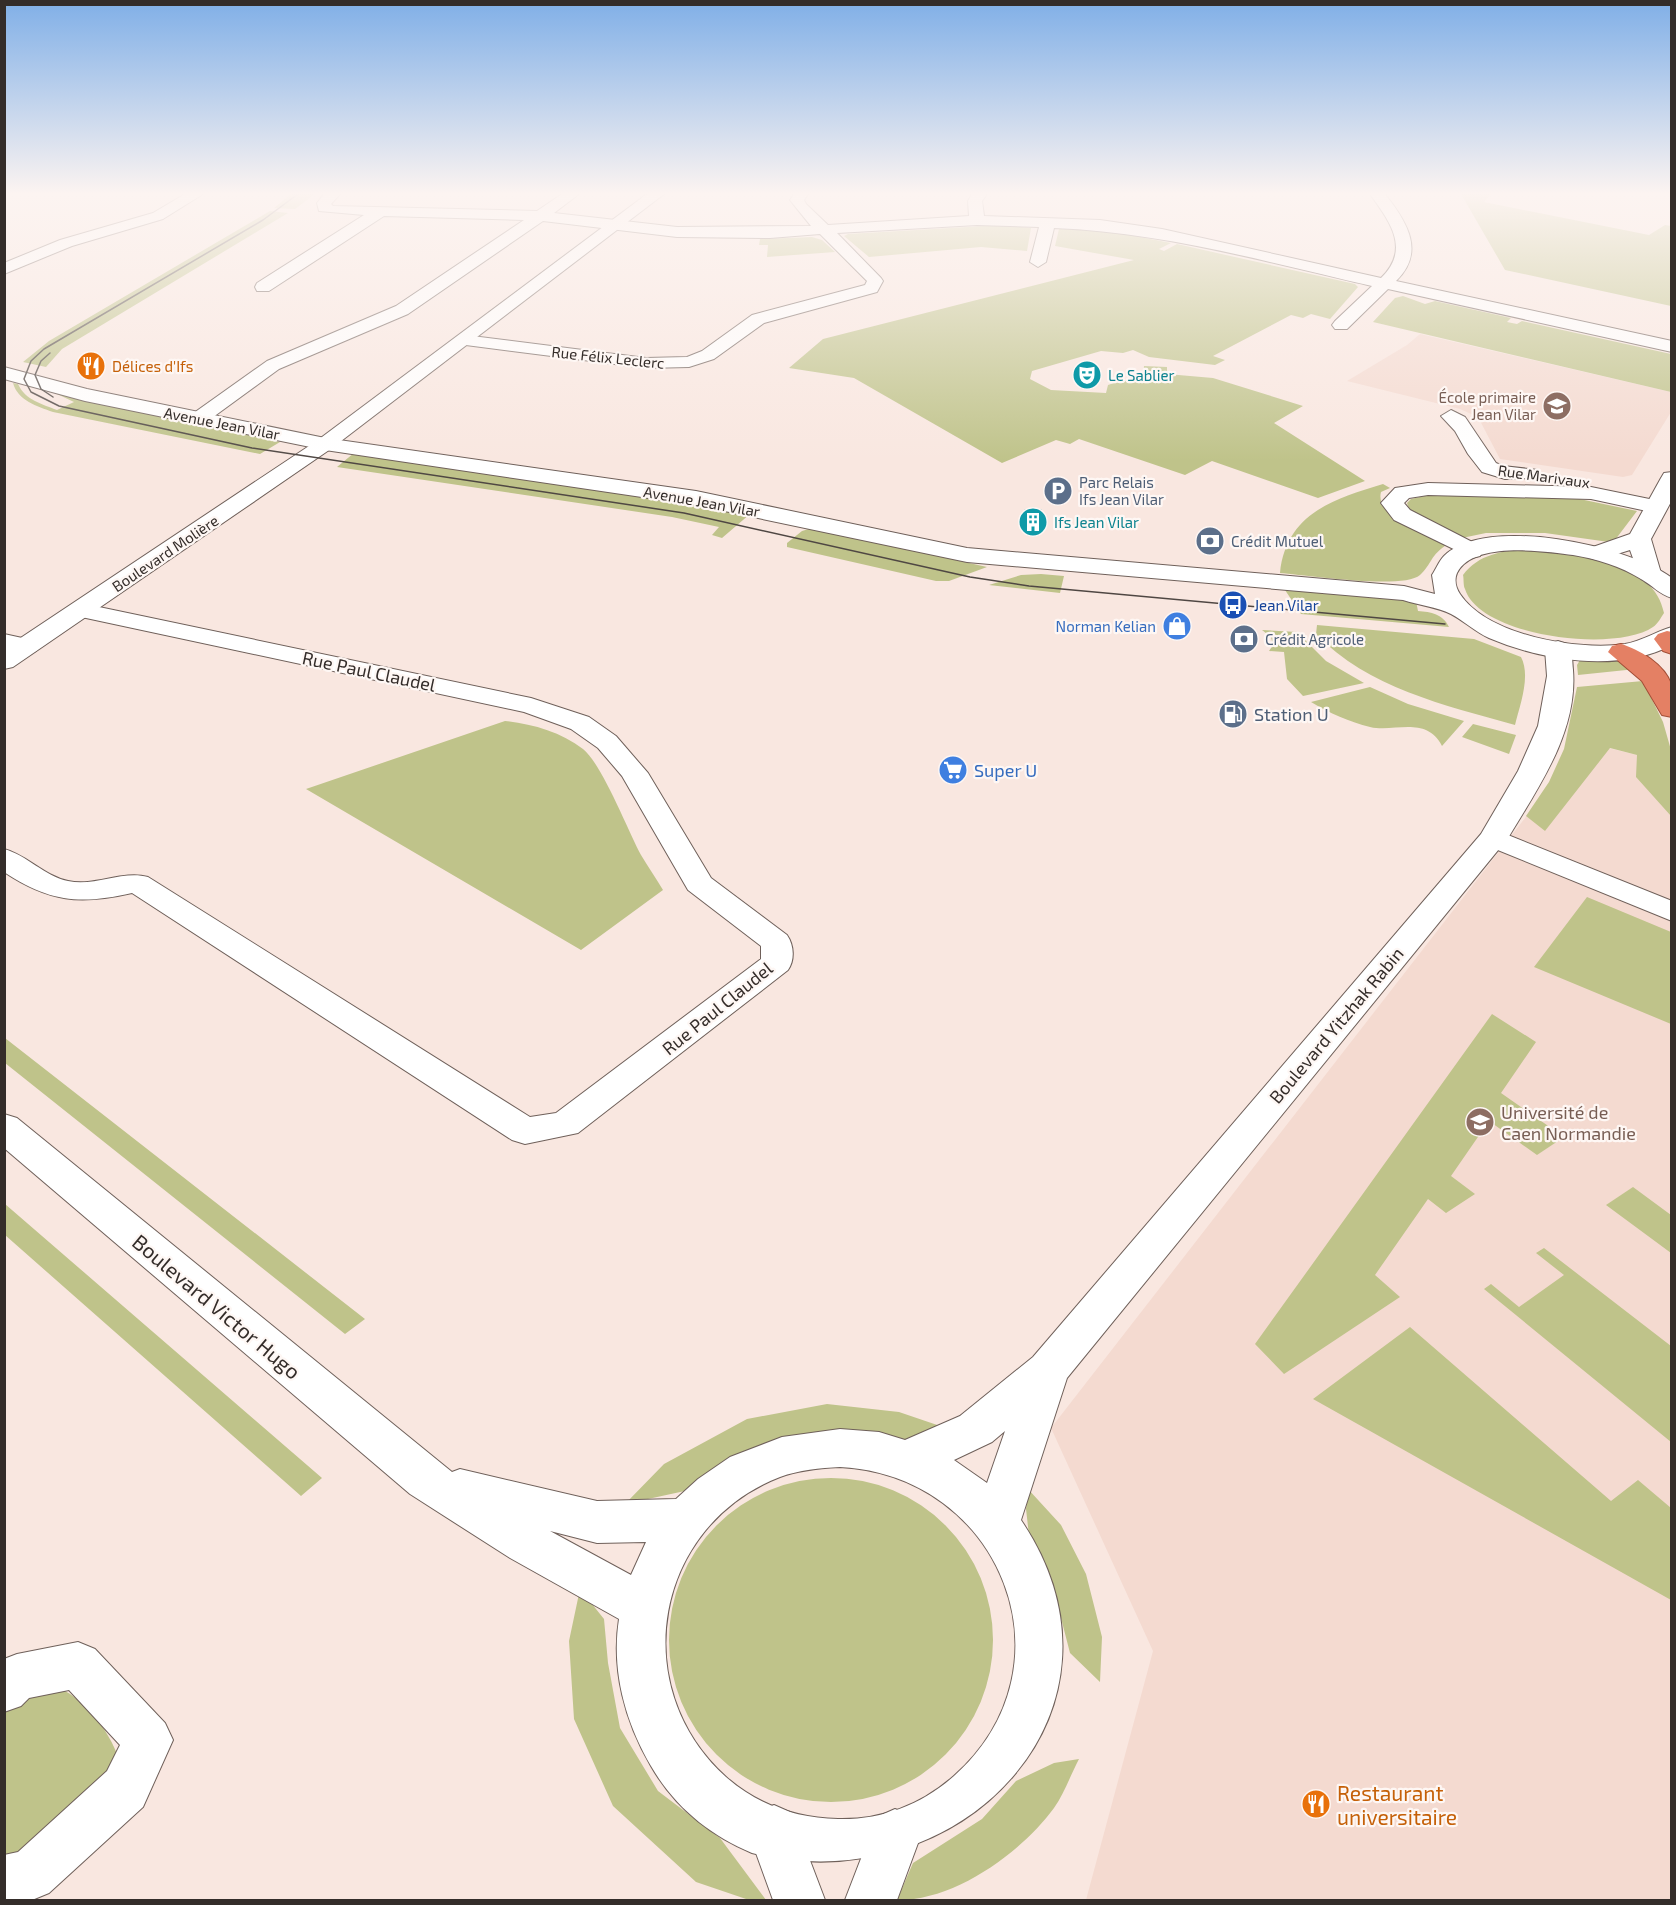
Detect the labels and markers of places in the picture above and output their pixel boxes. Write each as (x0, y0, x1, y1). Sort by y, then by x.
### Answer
restaurant icon: Délices d'Ifs (75, 350, 107, 382)
place label: Délices d'Ifs (112, 357, 193, 375)
theatre icon: Le Sablier (1071, 359, 1103, 391)
place label: Le Sablier (1108, 366, 1175, 384)
place label: École primaire Jean Vilar (1439, 388, 1536, 423)
school or university icon: École primaire Jean Vilar (1541, 390, 1573, 422)
place label: Parc Relais Ifs Jean Vilar (1079, 473, 1164, 508)
parking icon: Parc Relais Ifs Jean Vilar (1042, 475, 1074, 507)
building icon: Ifs Jean Vilar (1017, 506, 1049, 538)
place label: Ifs Jean Vilar (1054, 513, 1139, 531)
bank icon: Crédit Mutuel (1194, 525, 1226, 557)
place label: Crédit Mutuel (1231, 532, 1324, 550)
bus stop icon: Jean Vilar (1217, 589, 1249, 621)
place label: Jean Vilar (1254, 596, 1319, 614)
shop icon: Norman Kelian (1161, 610, 1193, 642)
place label: Norman Kelian (1056, 617, 1156, 635)
bank icon: Crédit Agricole (1228, 623, 1260, 655)
place label: Crédit Agricole (1265, 630, 1364, 648)
fuel station icon: Station U (1217, 698, 1249, 730)
place label: Station U (1254, 703, 1329, 725)
supermarket icon: Super U (937, 754, 969, 786)
place label: Super U (974, 759, 1037, 781)
place label: Université de Caen Normandie (1501, 1101, 1636, 1144)
school or university icon: Université de Caen Normandie (1464, 1106, 1496, 1138)
place label: Restaurant universitaire (1337, 1780, 1457, 1829)
restaurant icon: Restaurant universitaire (1300, 1788, 1332, 1820)

